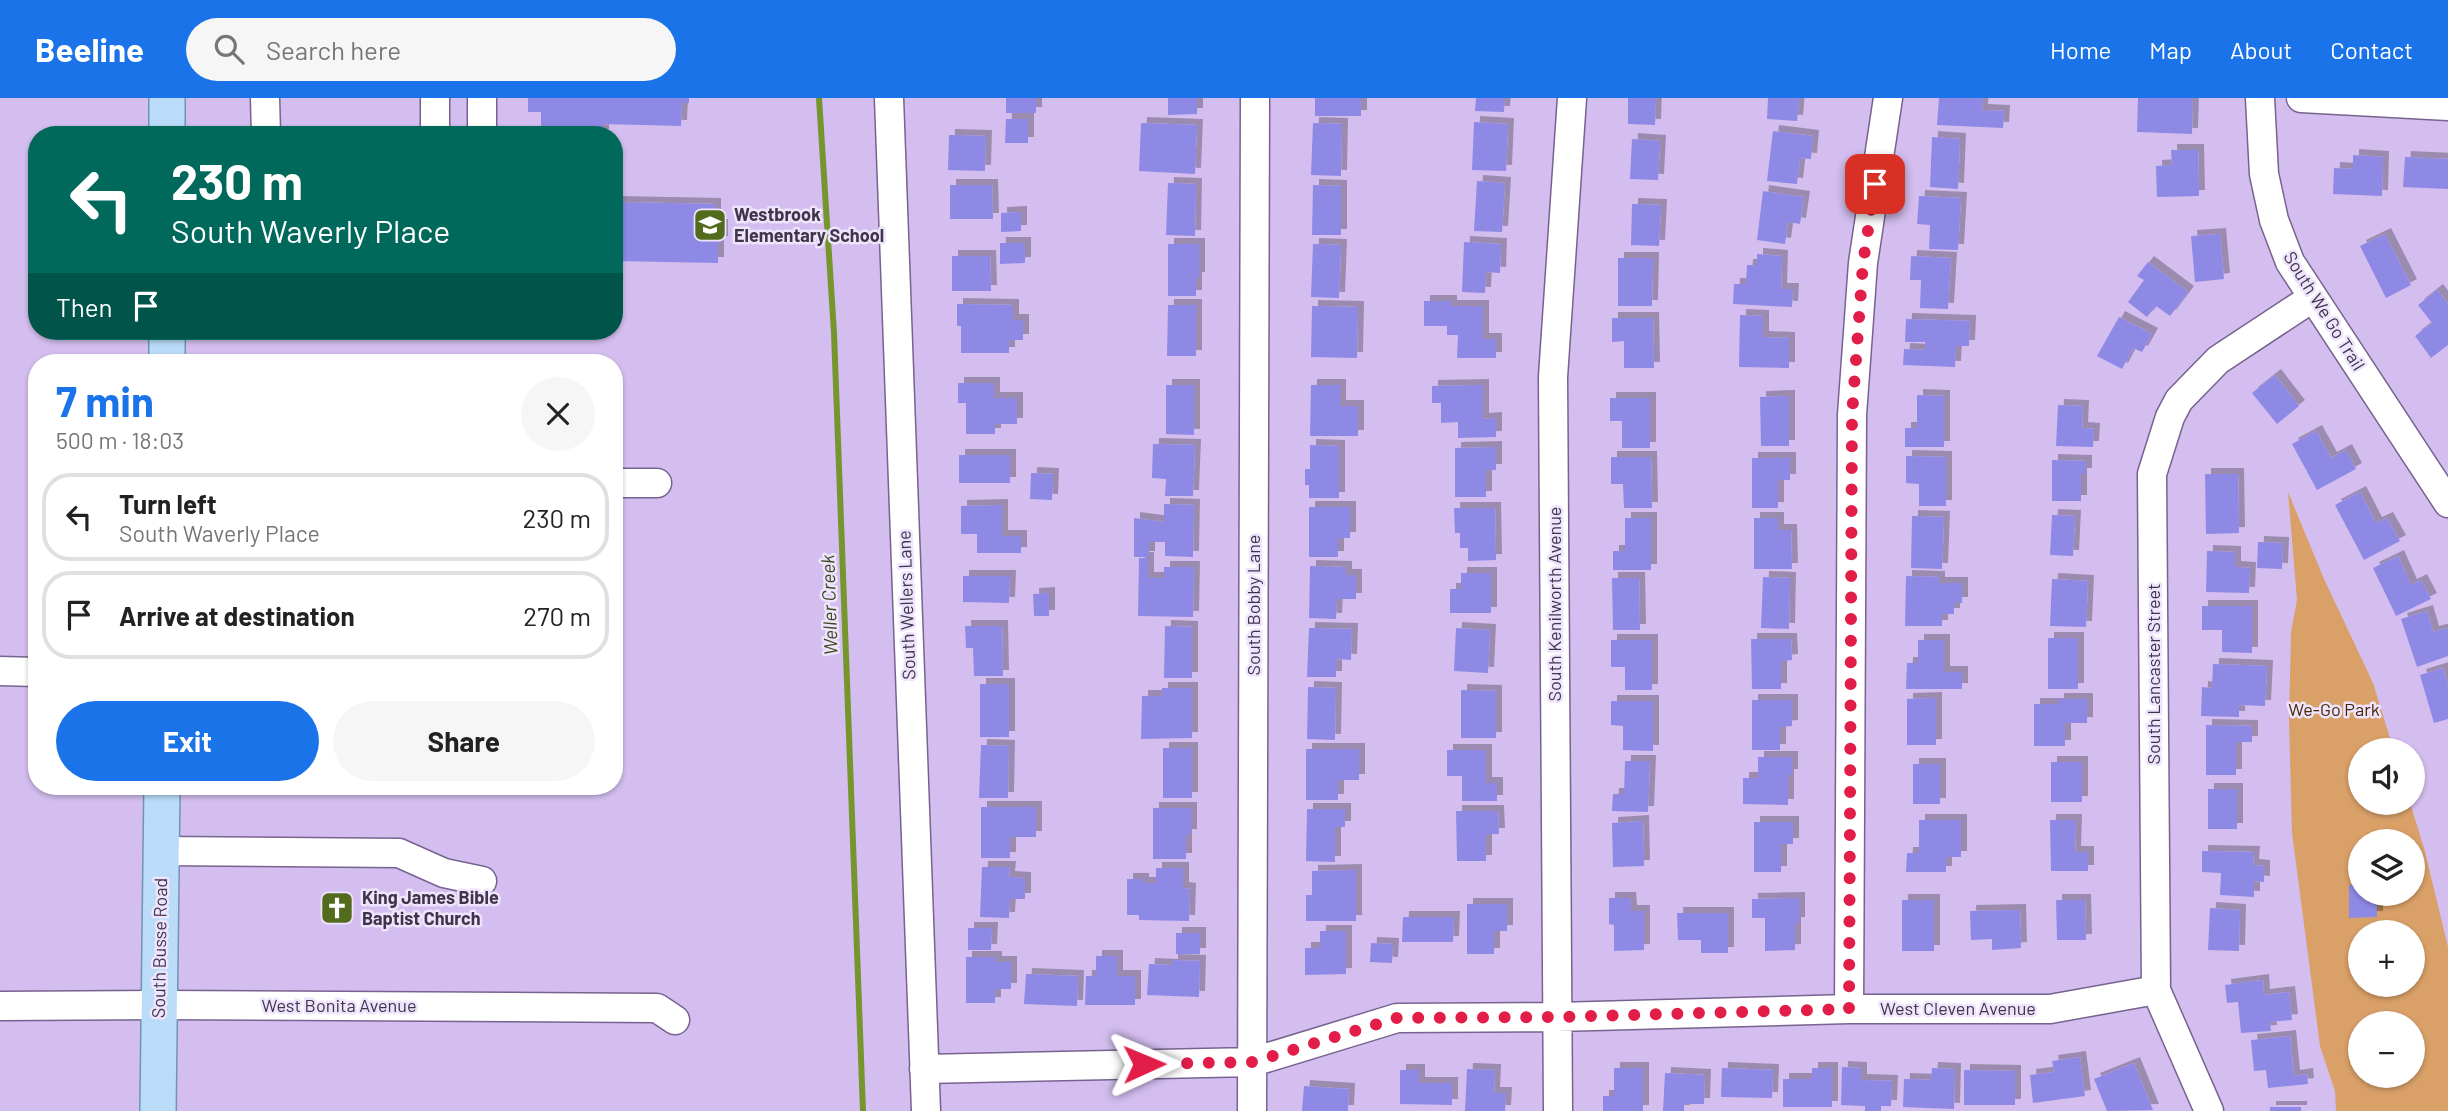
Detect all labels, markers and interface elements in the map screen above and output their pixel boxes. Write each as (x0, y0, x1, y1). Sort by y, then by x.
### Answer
search box (186, 18, 676, 81)
text: Beeline (35, 29, 144, 69)
icon: search (210, 30, 248, 68)
text: Search here (266, 34, 401, 65)
text: Home (2050, 35, 2111, 64)
text: Map (2149, 35, 2192, 64)
text: About (2230, 35, 2292, 64)
text: Contact (2330, 35, 2413, 64)
text: 230 m (171, 151, 303, 210)
icon: left (56, 154, 147, 245)
pin (1845, 154, 1905, 214)
icon: arrive (1856, 165, 1894, 203)
place label: Westbrook Elementary School (734, 203, 884, 246)
school or university icon: Westbrook Elementary School (691, 206, 729, 244)
text: South Waverly Place (171, 211, 450, 249)
street label: South We Go Trail (2279, 247, 2370, 374)
icon: arrive (127, 287, 165, 325)
text: Then (56, 291, 113, 322)
text: 7 min (56, 375, 154, 425)
button: close (521, 377, 595, 451)
text: 500 m · 18:03 (56, 426, 184, 454)
text: Turn left (119, 488, 217, 519)
icon: left (60, 498, 98, 536)
text: 230 m (522, 502, 591, 533)
street label: South Kenilworth Avenue (1543, 507, 1565, 701)
text: South Waverly Place (119, 519, 320, 547)
street label: South Wellers Lane (892, 530, 920, 680)
street label: South Bobby Lane (1242, 535, 1264, 675)
water label: Weller Creek (815, 554, 842, 656)
street label: South Lancaster Street (2142, 583, 2164, 765)
icon: arrive (60, 596, 98, 634)
text: Arrive at destination (119, 600, 355, 631)
text: 270 m (523, 600, 591, 631)
park label: We-Go Park (2288, 698, 2380, 720)
button: Exit (56, 701, 319, 781)
button: Share (333, 701, 595, 781)
map controls (2348, 738, 2425, 1088)
button: sound (2348, 738, 2425, 815)
button: layers (2348, 829, 2425, 906)
street label: South Busse Road (147, 878, 171, 1018)
place label: King James Bible Baptist Church (362, 886, 499, 929)
church icon: King James Bible Baptist Church (318, 889, 356, 927)
button: + (2348, 920, 2425, 997)
street label: West Bonita Avenue (261, 994, 417, 1016)
street label: West Cleven Avenue (1880, 997, 2036, 1019)
button: − (2348, 1011, 2425, 1088)
position arrow (1107, 1027, 1181, 1101)

